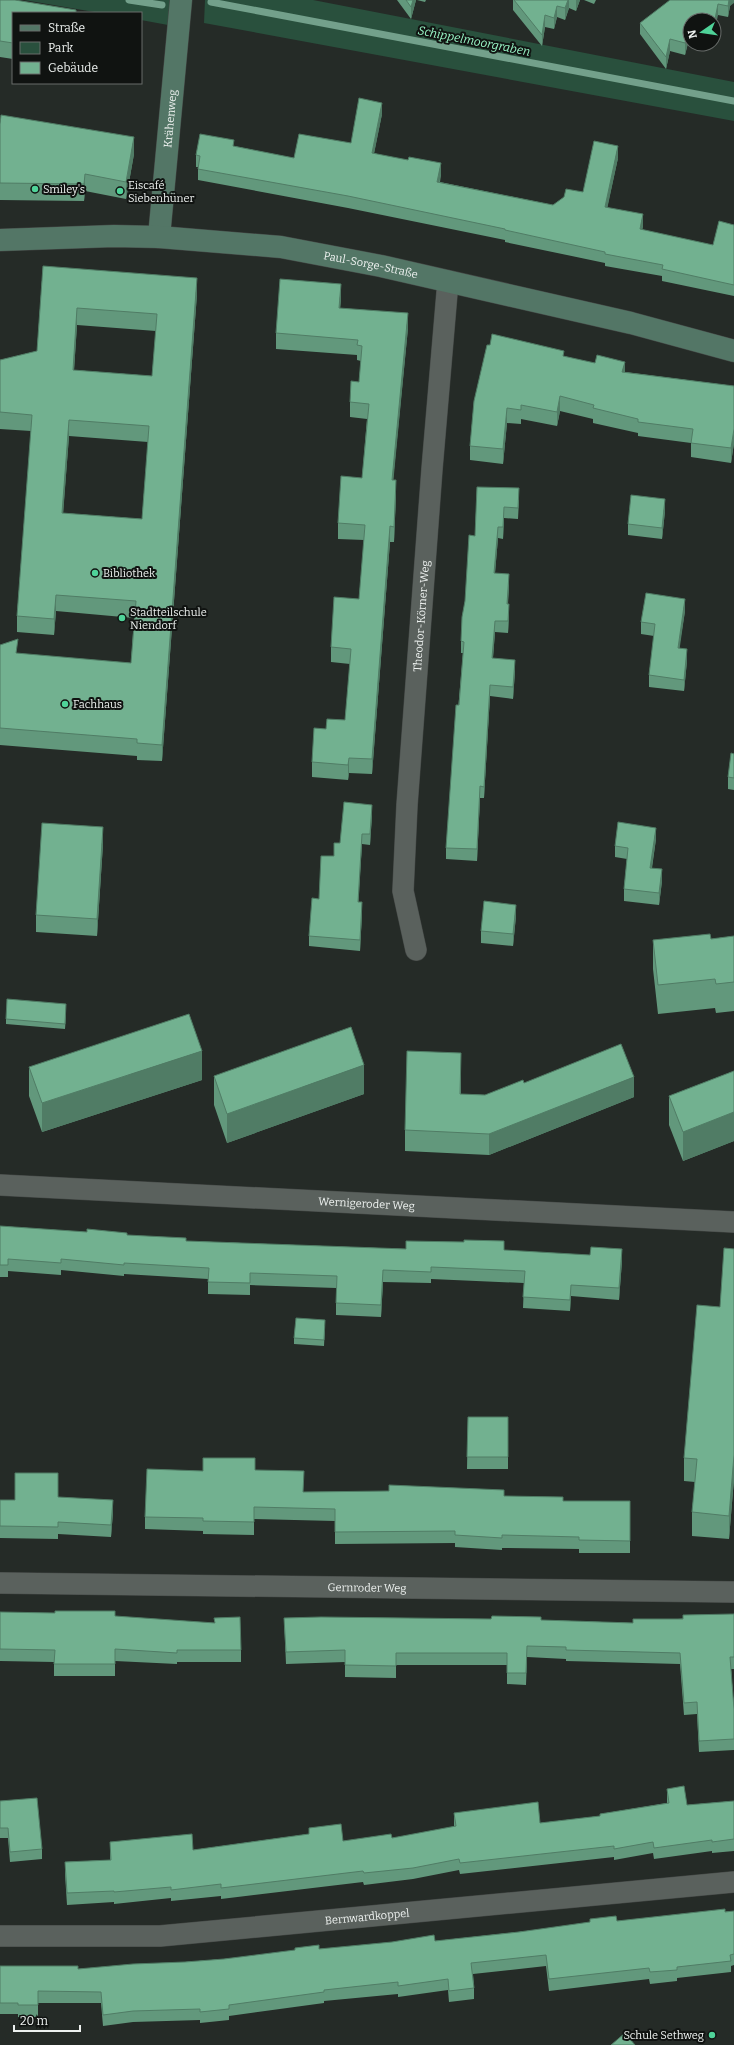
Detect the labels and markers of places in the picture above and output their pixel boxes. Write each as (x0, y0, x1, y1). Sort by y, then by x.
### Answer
place label: Eiscafé Siebenhüner (128, 179, 195, 205)
place label: Smiley's (43, 183, 85, 196)
marker: Smiley's (30, 184, 40, 194)
marker: Eiscafé Siebenhüner (115, 186, 125, 196)
place label: Bibliothek (103, 567, 156, 580)
marker: Bibliothek (90, 568, 100, 578)
place label: Stadtteilschule Niendorf (130, 606, 207, 632)
marker: Stadtteilschule Niendorf (117, 613, 127, 623)
place label: Fachhaus (73, 698, 122, 711)
marker: Fachhaus (60, 699, 70, 709)
place label: Schule Sethweg (623, 2029, 704, 2042)
marker: Schule Sethweg (707, 2030, 717, 2040)

